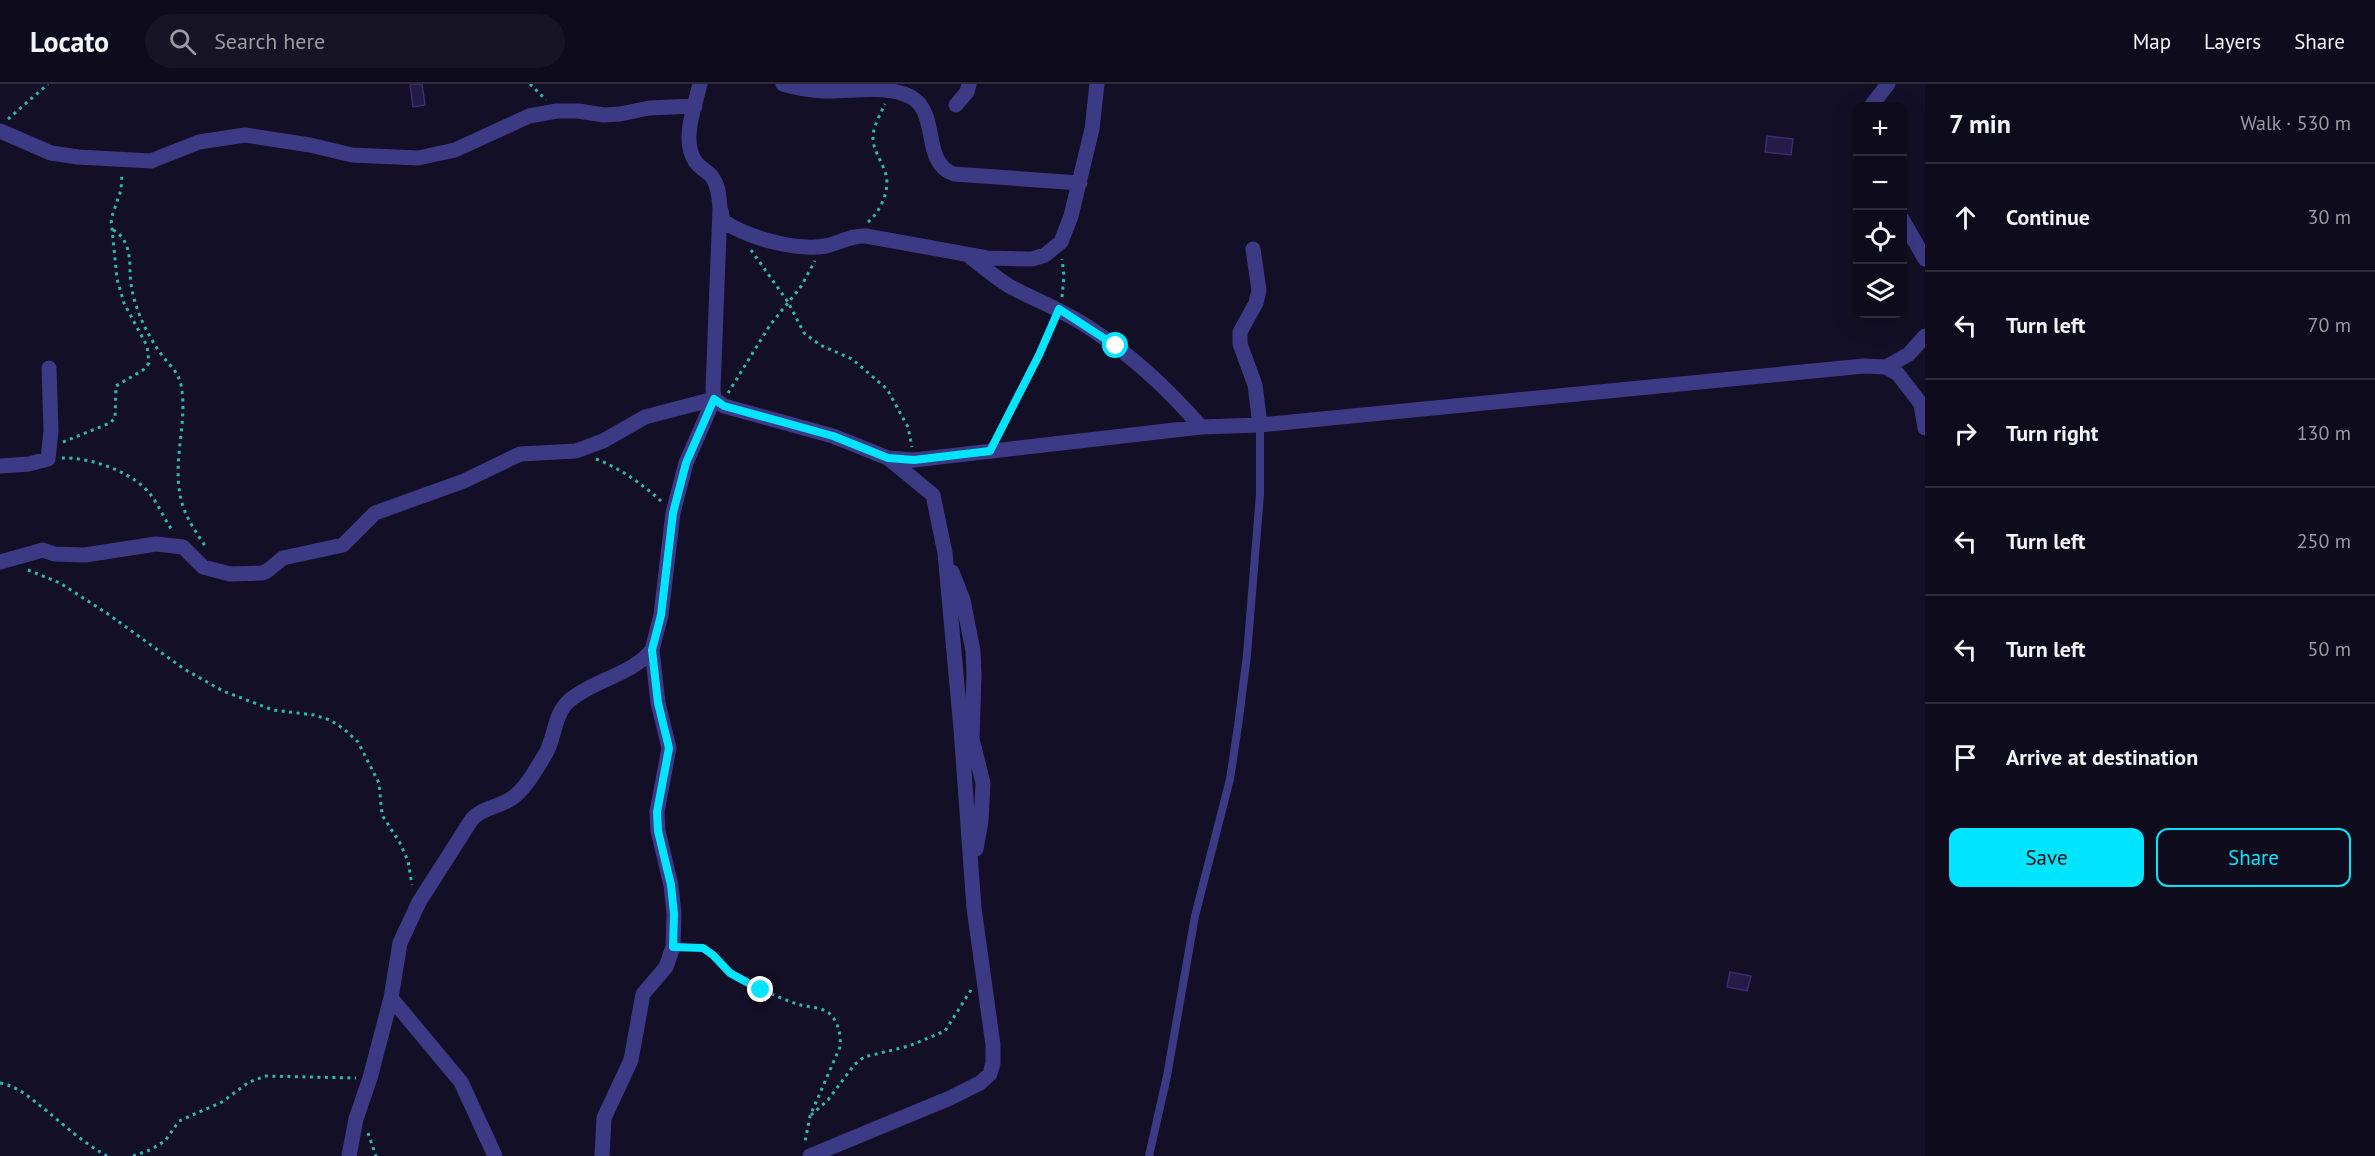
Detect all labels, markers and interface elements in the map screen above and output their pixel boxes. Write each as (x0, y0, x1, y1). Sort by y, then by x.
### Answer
search box (145, 14, 565, 68)
text: Locato (30, 23, 109, 60)
icon: search (166, 25, 199, 58)
text: Search here (214, 27, 325, 55)
text: Map (2133, 28, 2171, 55)
text: Layers (2204, 28, 2261, 55)
text: Share (2294, 28, 2345, 55)
map controls (1853, 102, 1907, 318)
button: + (1853, 102, 1907, 156)
text: 7 min (1949, 107, 2011, 140)
text: Walk · 530 m (2240, 110, 2351, 136)
button: − (1853, 156, 1907, 210)
icon: ahead (1949, 201, 1982, 234)
text: Continue (2006, 203, 2090, 231)
text: 30 m (2308, 204, 2351, 230)
button: locate (1853, 210, 1907, 264)
button: layers (1853, 264, 1907, 318)
icon: left (1949, 309, 1982, 342)
text: Turn left (2006, 311, 2086, 339)
text: 70 m (2308, 312, 2351, 338)
route start (1102, 332, 1128, 358)
icon: right (1949, 417, 1982, 450)
text: Turn right (2006, 419, 2098, 447)
text: 130 m (2297, 420, 2351, 446)
icon: left (1949, 525, 1982, 558)
text: Turn left (2006, 527, 2086, 555)
text: 250 m (2297, 528, 2351, 554)
icon: left (1949, 633, 1982, 666)
text: Turn left (2006, 635, 2086, 663)
text: 50 m (2308, 636, 2351, 662)
icon: arrive (1949, 741, 1982, 774)
text: Arrive at destination (2006, 743, 2198, 771)
button: Save (1949, 828, 2144, 887)
button: Share (2156, 828, 2351, 887)
route end (747, 976, 773, 1002)

